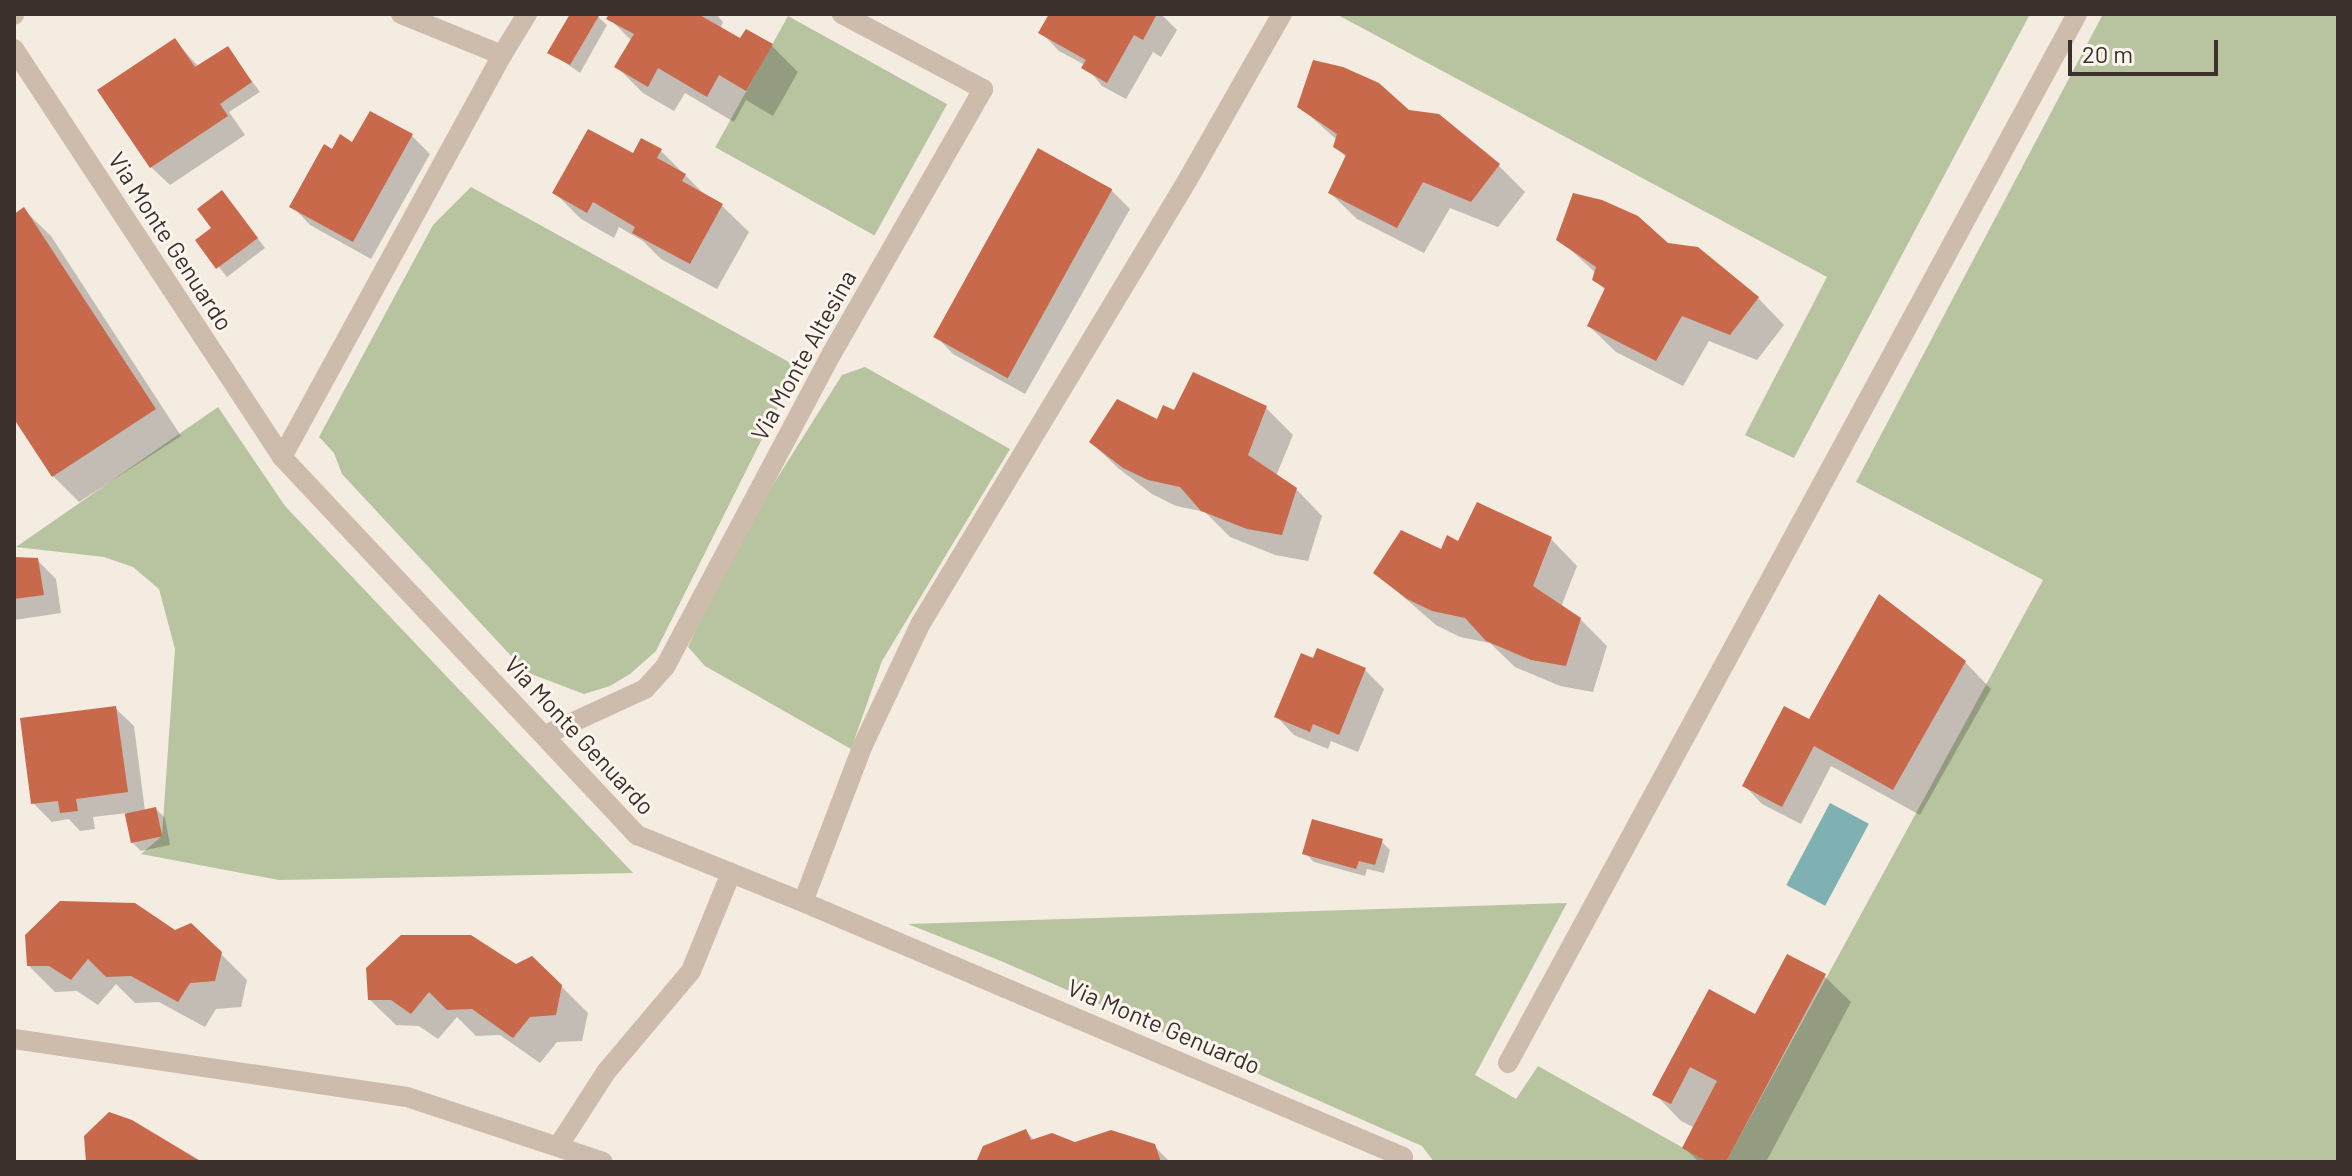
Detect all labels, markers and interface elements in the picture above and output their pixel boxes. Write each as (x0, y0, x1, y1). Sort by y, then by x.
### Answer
scale bar (2072, 24, 2222, 74)
text: 20 m (2082, 39, 2133, 68)
street label: Via Monte Genuardo (103, 146, 239, 336)
street label: Via Monte Altesina (744, 265, 862, 445)
street label: Via Monte Genuardo (499, 650, 661, 820)
street label: Via Monte Genuardo (1063, 972, 1265, 1080)

